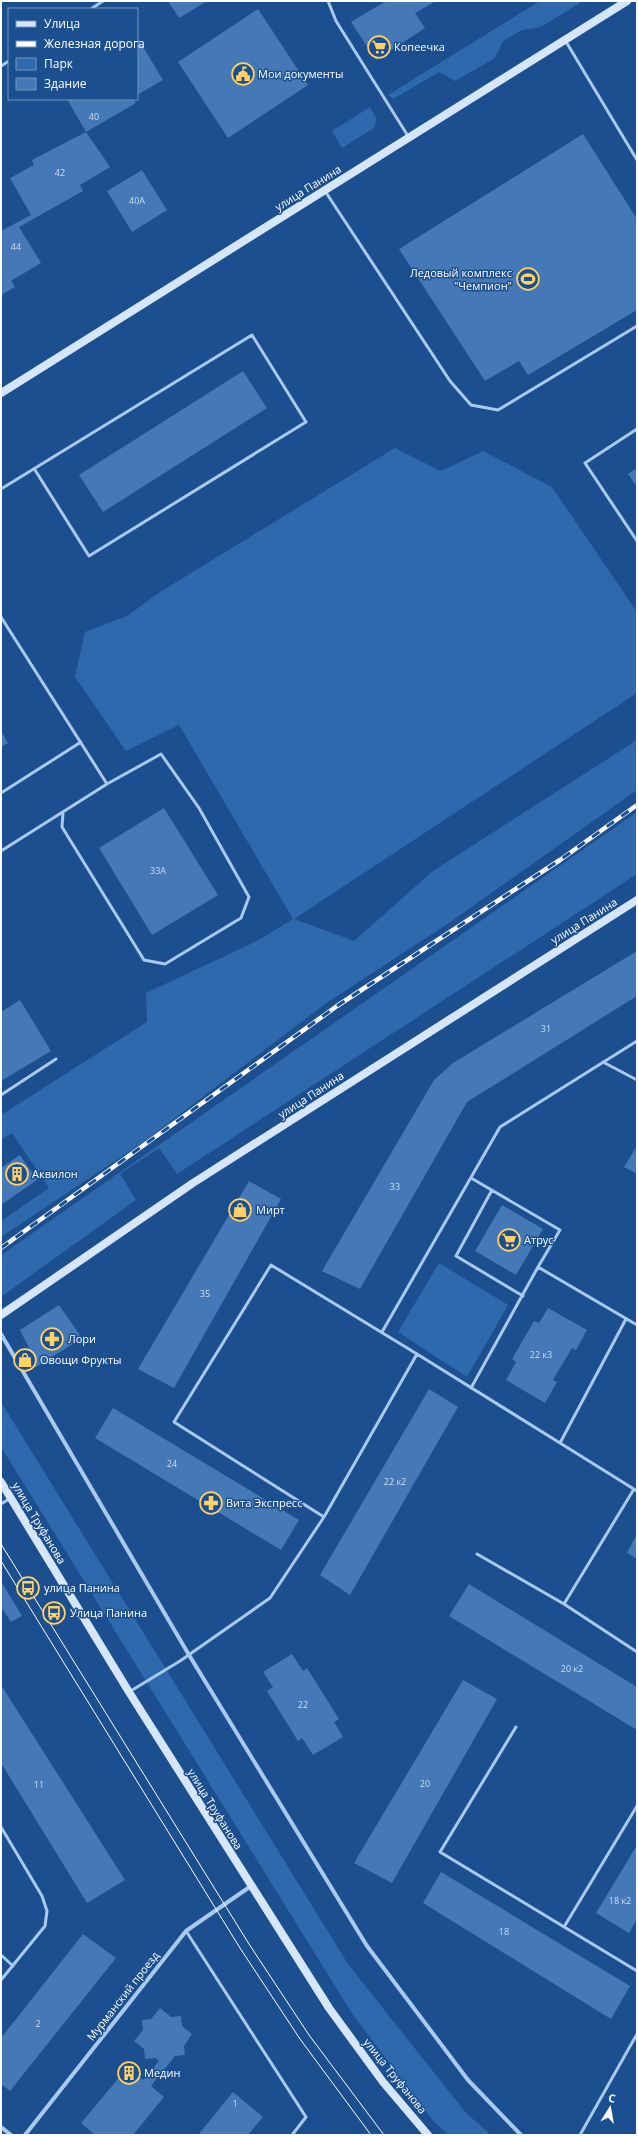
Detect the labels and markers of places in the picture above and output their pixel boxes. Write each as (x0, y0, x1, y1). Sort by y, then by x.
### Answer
supermarket icon: Копеечка (366, 34, 392, 60)
place label: Копеечка (394, 39, 445, 54)
public building icon: Мои документы (230, 61, 256, 87)
place label: Мои документы (258, 66, 343, 81)
place label: Ледовый комплекс "Чемпион" (410, 265, 512, 293)
sports icon: Ледовый комплекс "Чемпион" (515, 266, 541, 292)
building icon: Аквилон (4, 1161, 30, 1187)
place label: Аквилон (32, 1166, 78, 1181)
shop icon: Мирт (227, 1197, 253, 1223)
place label: Мирт (256, 1202, 285, 1217)
supermarket icon: Атрус (496, 1227, 522, 1253)
place label: Атрус (524, 1232, 554, 1247)
pharmacy icon: Лори (39, 1326, 65, 1352)
place label: Лори (68, 1331, 96, 1346)
shop icon: Овощи Фрукты (12, 1347, 38, 1373)
place label: Овощи Фрукты (40, 1352, 122, 1367)
pharmacy icon: Вита Экспресс (198, 1490, 224, 1516)
place label: Вита Экспресс (226, 1495, 302, 1510)
bus stop icon: улица Панина (15, 1575, 41, 1601)
place label: улица Панина (44, 1580, 120, 1595)
bus stop icon: Улица Панина (41, 1600, 67, 1626)
place label: Улица Панина (70, 1605, 147, 1620)
building icon: Медин (116, 2060, 142, 2086)
place label: Медин (144, 2065, 180, 2080)

